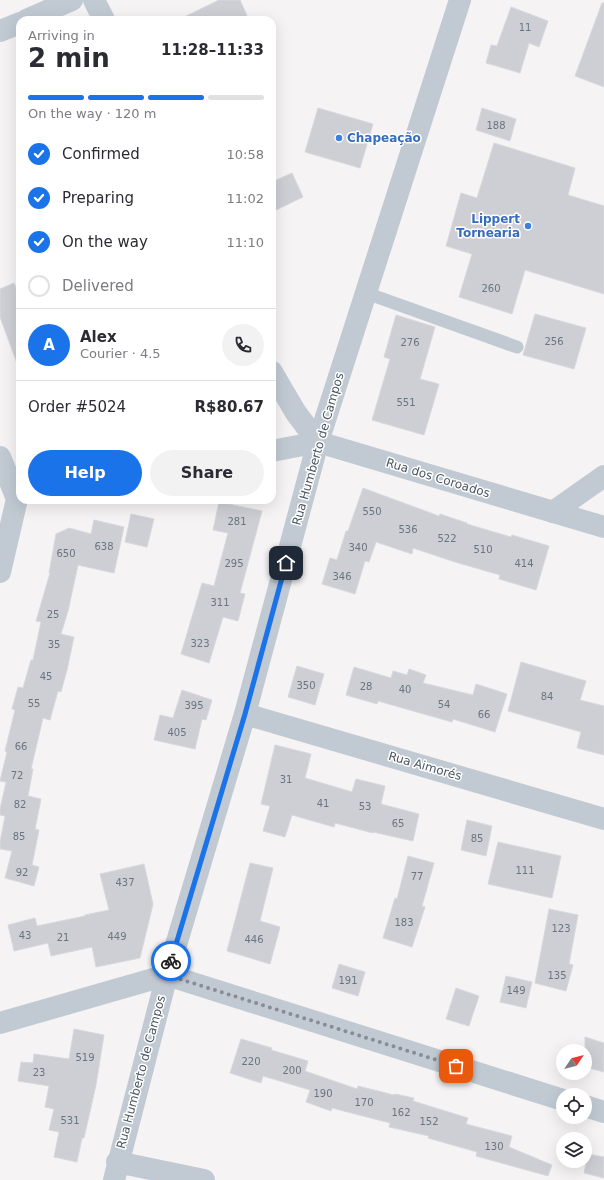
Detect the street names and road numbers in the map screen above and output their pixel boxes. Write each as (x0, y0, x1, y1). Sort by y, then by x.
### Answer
street label: Rua Humberto de Campos (289, 371, 347, 527)
street label: Rua dos Coroados (384, 456, 492, 500)
street label: Rua Aimorés (387, 749, 463, 783)
street label: Rua Humberto de Campos (114, 994, 168, 1150)

